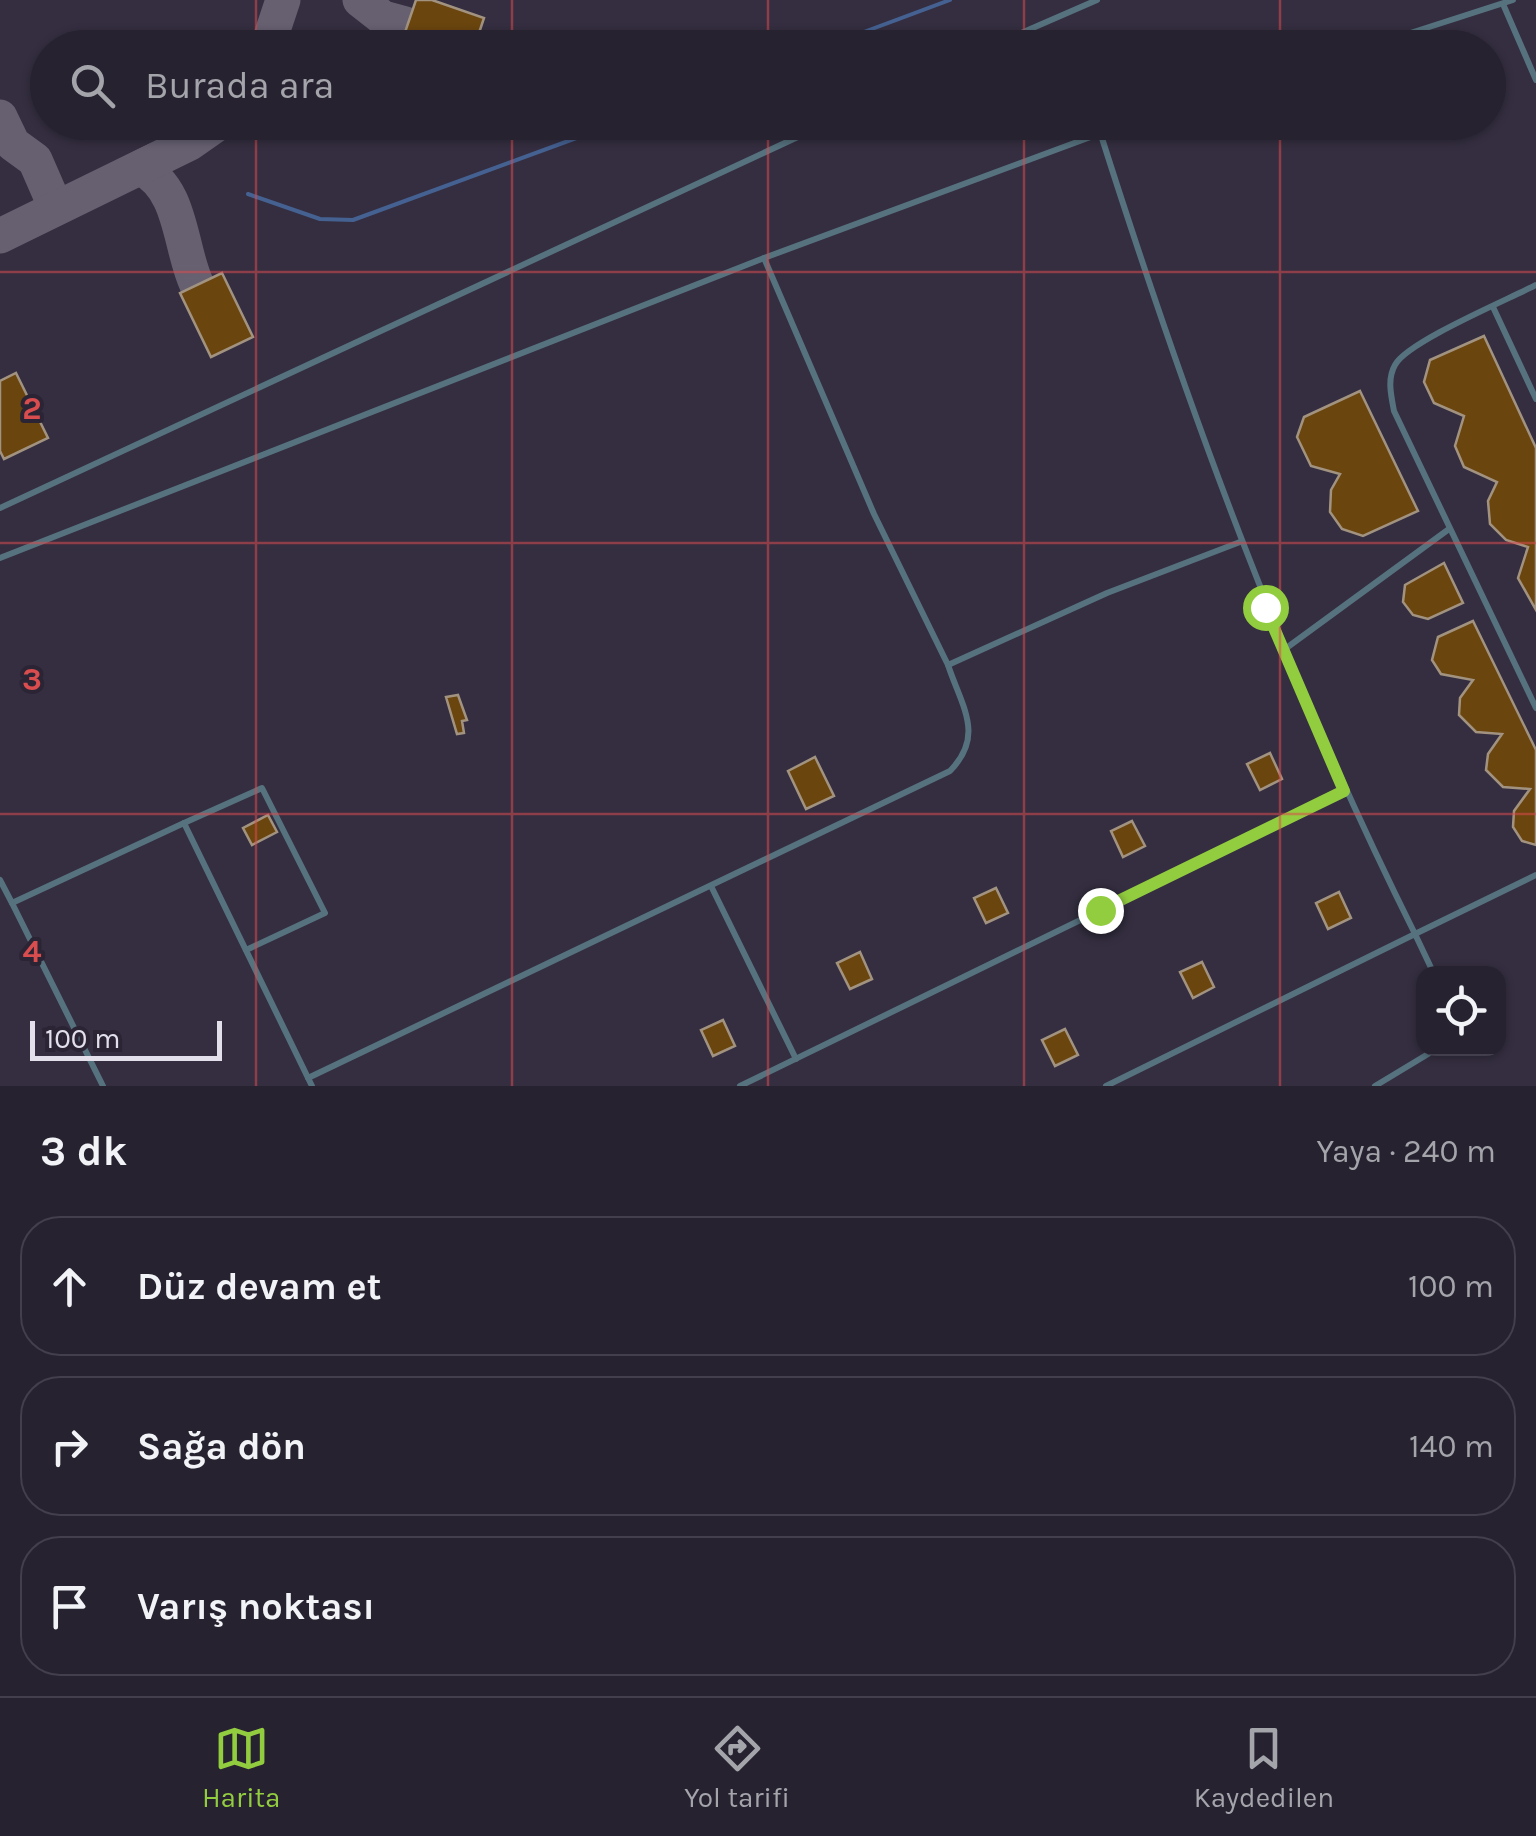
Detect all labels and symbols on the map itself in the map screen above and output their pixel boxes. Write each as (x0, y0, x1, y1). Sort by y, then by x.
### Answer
text: 2 (22, 390, 42, 427)
route start (1243, 585, 1289, 631)
text: 3 (22, 661, 42, 698)
route end (1078, 888, 1124, 934)
text: 4 (22, 933, 42, 970)
scale bar (30, 1016, 222, 1060)

